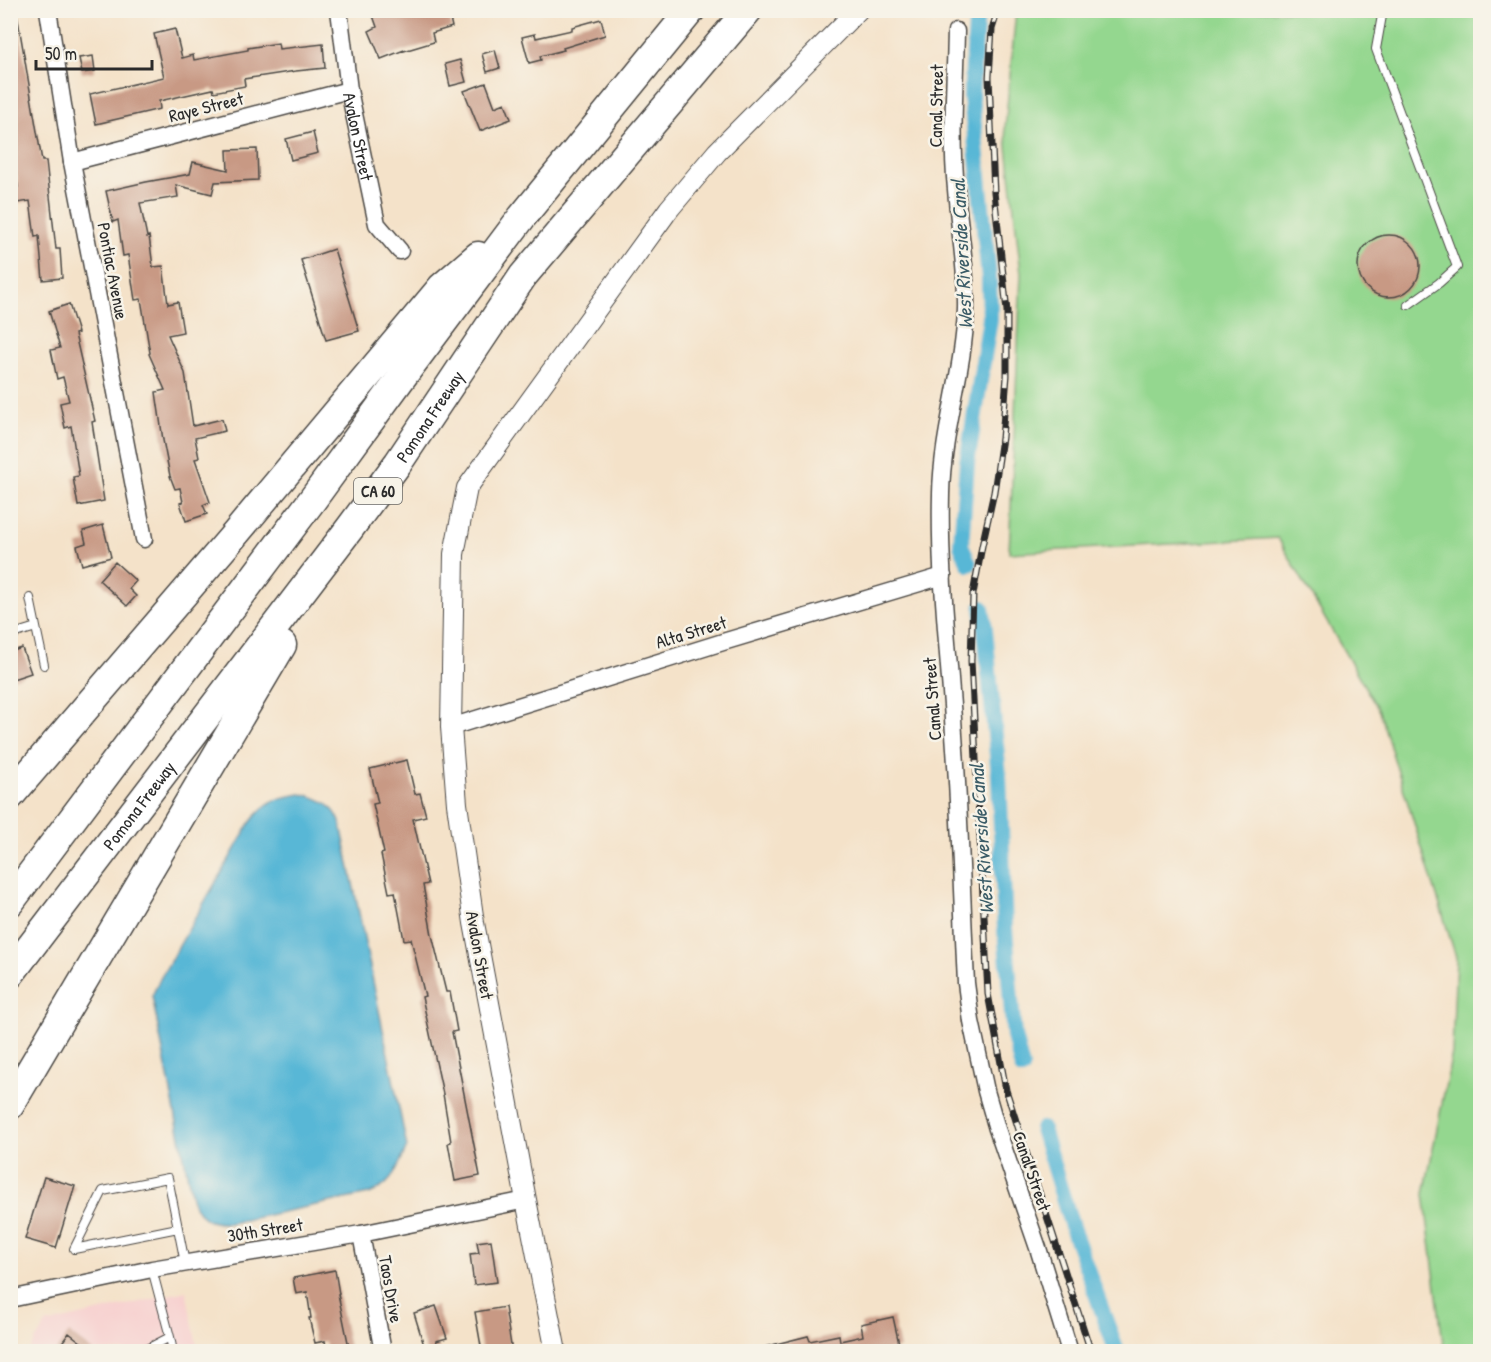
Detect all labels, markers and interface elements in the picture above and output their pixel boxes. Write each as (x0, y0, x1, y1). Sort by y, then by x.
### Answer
scale bar (36, 33, 152, 71)
text: 50 m (45, 41, 77, 66)
street label: Canal Street (923, 64, 949, 148)
street label: Raye Street (166, 85, 247, 128)
street label: Avalon Street (337, 90, 380, 183)
water label: West Riverside Canal (944, 177, 978, 330)
street label: Pontiac Avenue (91, 220, 135, 322)
street label: Pomona Freeway (390, 365, 469, 467)
road number: CA 60 (354, 478, 402, 504)
street label: Alta Street (652, 609, 730, 655)
street label: Canal Street (917, 656, 947, 741)
street label: Pomona Freeway (96, 755, 181, 855)
water label: West Riverside Canal (962, 761, 1000, 915)
street label: Avalon Street (460, 909, 500, 1002)
street label: Canal Street (1007, 1128, 1058, 1215)
street label: 30th Street (226, 1212, 305, 1248)
street label: Taos Drive (373, 1253, 409, 1325)

